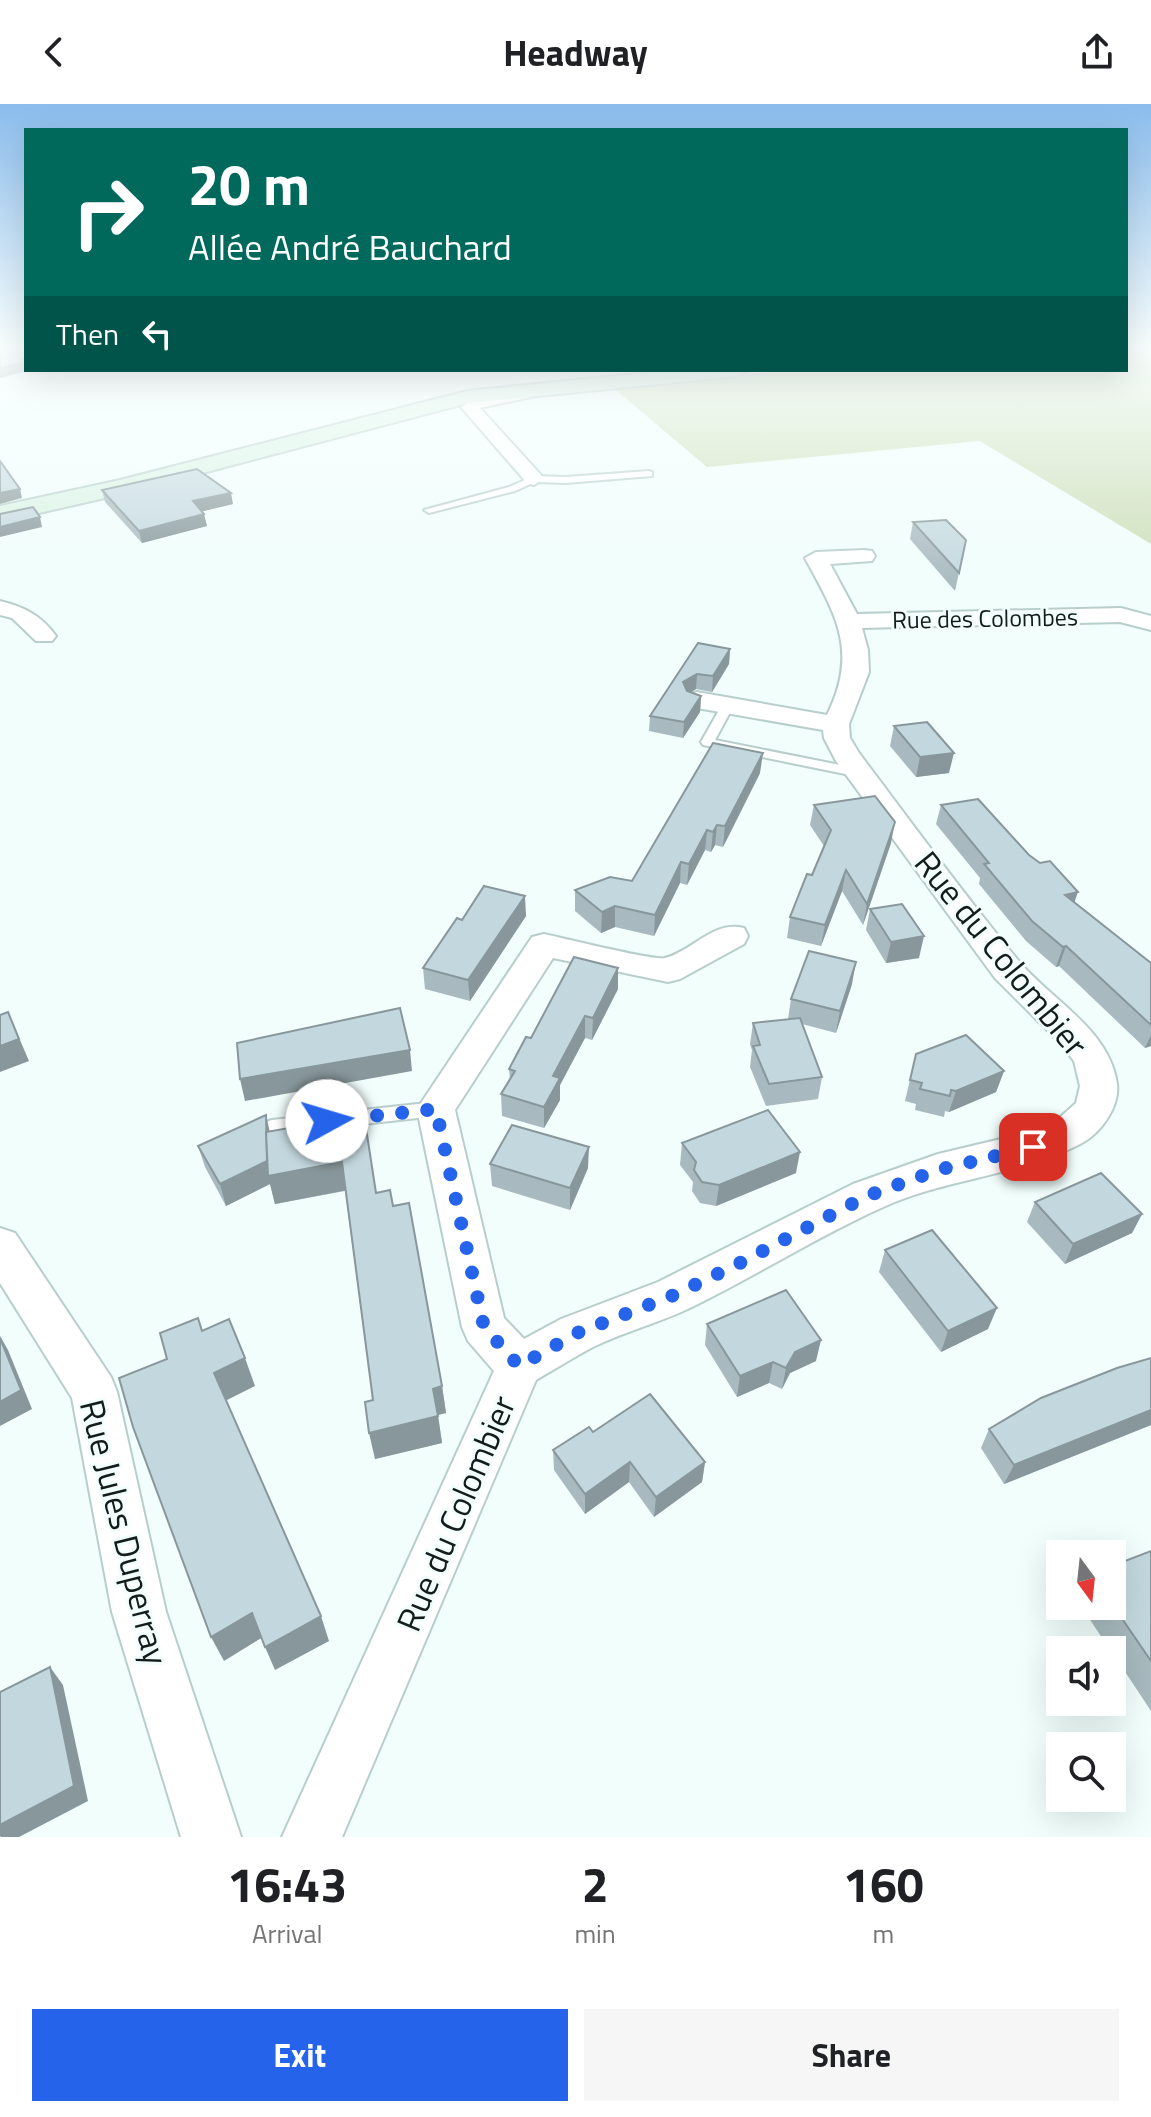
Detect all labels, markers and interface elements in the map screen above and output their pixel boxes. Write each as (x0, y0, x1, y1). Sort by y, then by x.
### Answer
text: Headway (503, 25, 648, 80)
icon: back (32, 30, 76, 74)
icon: share (1075, 30, 1119, 74)
text: 20 m (188, 142, 310, 227)
icon: right (56, 160, 160, 264)
text: Allée André Bauchard (188, 219, 512, 274)
text: Then (56, 311, 119, 357)
icon: left (135, 312, 179, 356)
street label: Rue des Colombes (892, 598, 1078, 638)
street label: Rue du Colombier (903, 839, 1102, 1067)
position arrow (285, 1079, 369, 1163)
pin (999, 1113, 1067, 1181)
icon: arrive (1011, 1125, 1055, 1169)
street label: Rue du Colombier (382, 1387, 528, 1639)
street label: Rue Jules Duperray (67, 1394, 183, 1670)
north arrow (1046, 1540, 1126, 1620)
map controls (1046, 1540, 1126, 1812)
button: sound (1046, 1636, 1126, 1716)
button: search (1046, 1732, 1126, 1812)
text: 16:43 (227, 1848, 347, 1921)
text: 2 (582, 1848, 609, 1921)
text: 160 (843, 1848, 924, 1921)
text: Arrival (252, 1914, 322, 1953)
text: min (574, 1914, 616, 1953)
text: m (873, 1914, 894, 1953)
button: Exit (32, 2009, 568, 2101)
button: Share (584, 2009, 1119, 2101)

